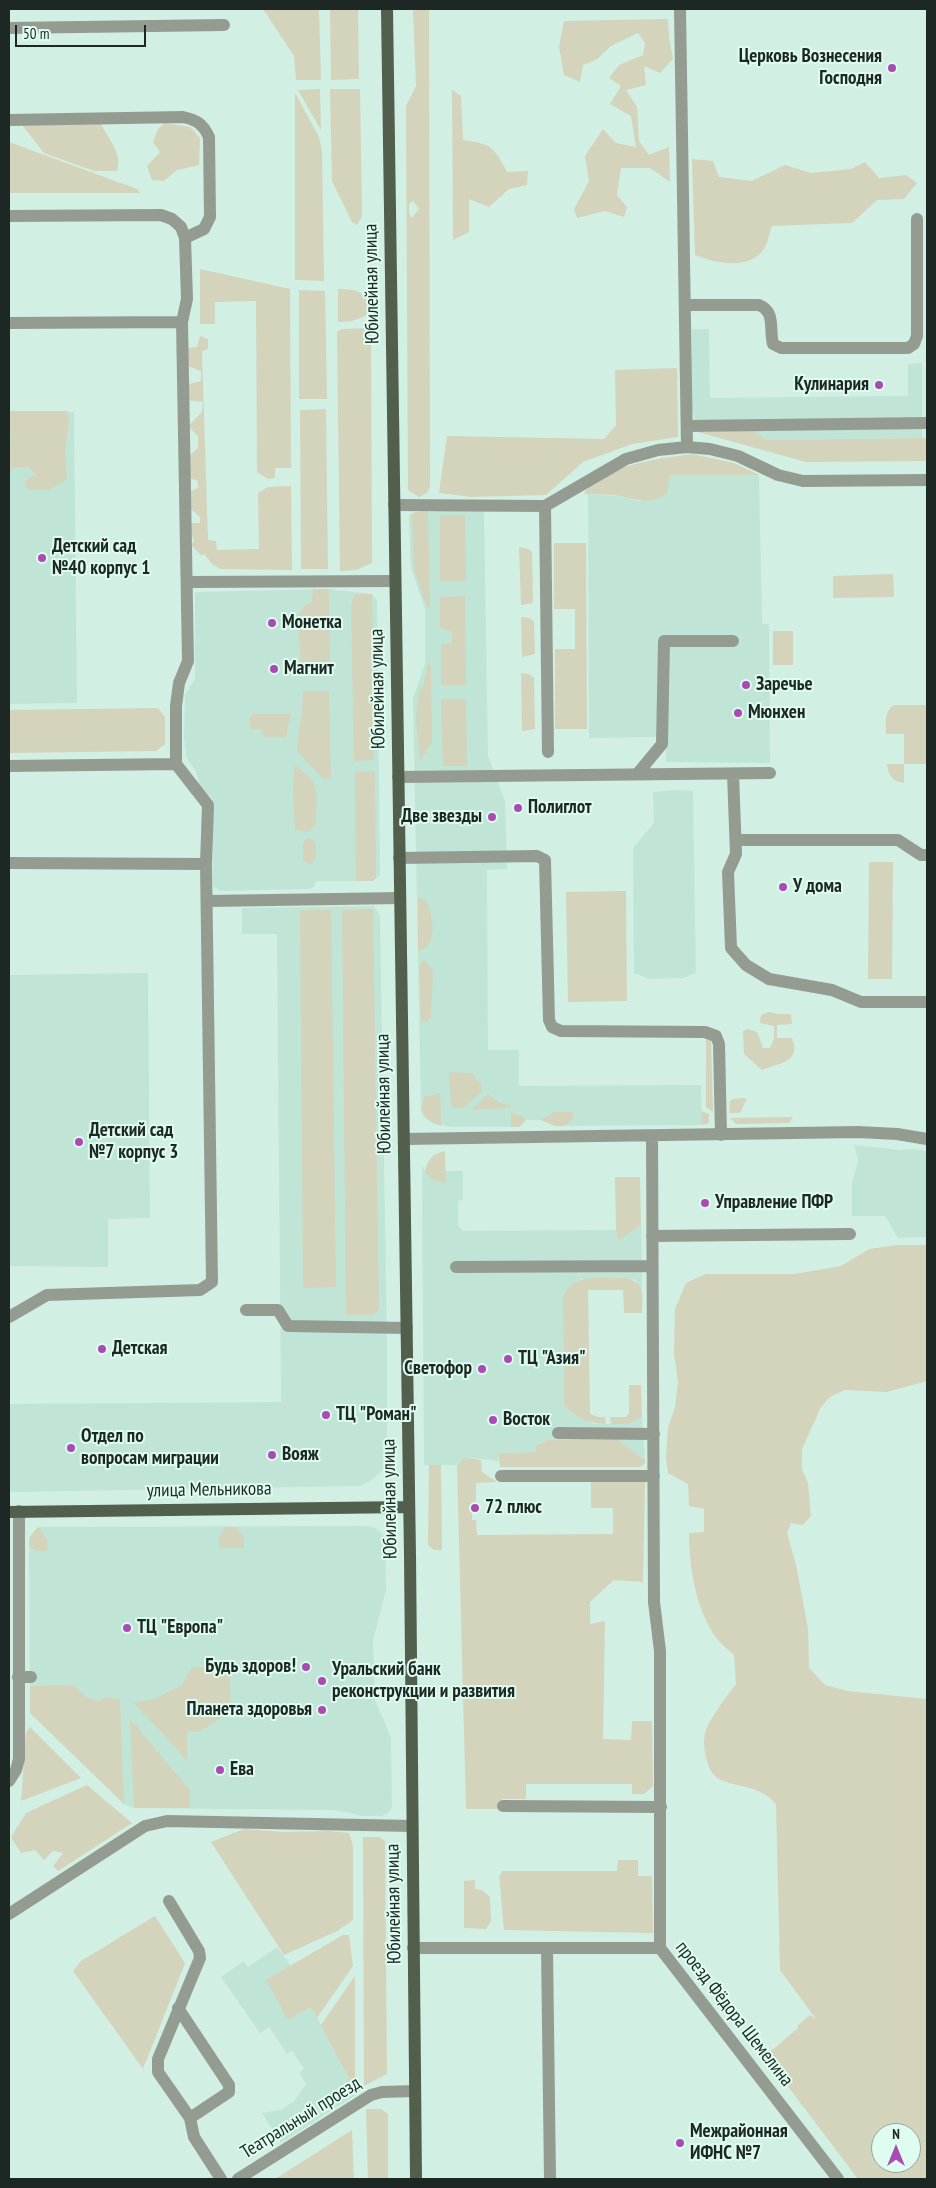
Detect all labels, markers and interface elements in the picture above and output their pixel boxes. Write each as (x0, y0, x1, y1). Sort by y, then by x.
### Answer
scale bar (18, 15, 149, 47)
text: 50 m (23, 24, 49, 43)
place label: Церковь Вознесения Господня (739, 46, 882, 90)
marker: Церковь Вознесения Господня (886, 62, 898, 74)
street label: Юбилейная улица (360, 224, 384, 344)
place label: Кулинария (794, 374, 869, 396)
marker: Кулинария (873, 379, 885, 391)
place label: Детский сад №40 корпус 1 (52, 536, 150, 580)
marker: Детский сад №40 корпус 1 (36, 552, 48, 564)
place label: Монетка (282, 612, 342, 634)
marker: Монетка (266, 617, 278, 629)
street label: Юбилейная улица (366, 629, 390, 749)
place label: Магнит (284, 658, 334, 680)
marker: Магнит (268, 663, 280, 675)
place label: Заречье (756, 674, 813, 696)
marker: Заречье (740, 679, 752, 691)
place label: Мюнхен (748, 702, 805, 724)
marker: Мюнхен (732, 707, 744, 719)
place label: Полиглот (528, 797, 592, 819)
marker: Полиглот (512, 802, 524, 814)
place label: Две звезды (401, 806, 482, 828)
marker: Две звезды (486, 811, 498, 823)
place label: У дома (793, 876, 842, 898)
marker: У дома (777, 881, 789, 893)
street label: Юбилейная улица (372, 1034, 396, 1154)
place label: Детский сад №7 корпус 3 (89, 1120, 178, 1164)
marker: Детский сад №7 корпус 3 (73, 1136, 85, 1148)
place label: Управление ПФР (715, 1192, 833, 1214)
marker: Управление ПФР (699, 1197, 711, 1209)
place label: Детская (112, 1338, 168, 1360)
marker: Детская (96, 1343, 108, 1355)
place label: ТЦ "Азия" (518, 1348, 586, 1370)
marker: ТЦ "Азия" (502, 1353, 514, 1365)
place label: Светофор (404, 1358, 472, 1380)
marker: Светофор (476, 1363, 488, 1375)
place label: ТЦ "Роман" (336, 1404, 417, 1426)
marker: ТЦ "Роман" (320, 1409, 332, 1421)
place label: Восток (503, 1409, 550, 1431)
marker: Восток (487, 1414, 499, 1426)
place label: Отдел по вопросам миграции (81, 1426, 219, 1470)
street label: Юбилейная улица (378, 1439, 402, 1559)
marker: Отдел по вопросам миграции (65, 1442, 77, 1454)
place label: Вояж (282, 1444, 319, 1466)
marker: Вояж (266, 1449, 278, 1461)
street label: улица Мельникова (146, 1478, 272, 1502)
place label: 72 плюс (485, 1497, 542, 1519)
marker: 72 плюс (469, 1502, 481, 1514)
place label: ТЦ "Европа" (137, 1617, 223, 1639)
marker: ТЦ "Европа" (121, 1622, 133, 1634)
place label: Будь здоров! (205, 1656, 296, 1678)
place label: Уральский банк реконструкции и развития (332, 1659, 515, 1703)
marker: Будь здоров! (300, 1661, 312, 1673)
marker: Уральский банк реконструкции и развития (316, 1675, 328, 1687)
place label: Планета здоровья (186, 1699, 312, 1721)
marker: Планета здоровья (316, 1704, 328, 1716)
place label: Ева (230, 1759, 254, 1781)
marker: Ева (214, 1764, 226, 1776)
street label: Юбилейная улица (382, 1844, 406, 1964)
street label: проезд Фёдора Шемелина (670, 1937, 798, 2091)
street label: Театральный проезд (237, 2072, 365, 2164)
place label: Межрайонная ИФНС №7 (690, 2121, 788, 2165)
north arrow (871, 2123, 921, 2173)
text: N (892, 2125, 900, 2143)
marker: Межрайонная ИФНС №7 (674, 2137, 686, 2149)

